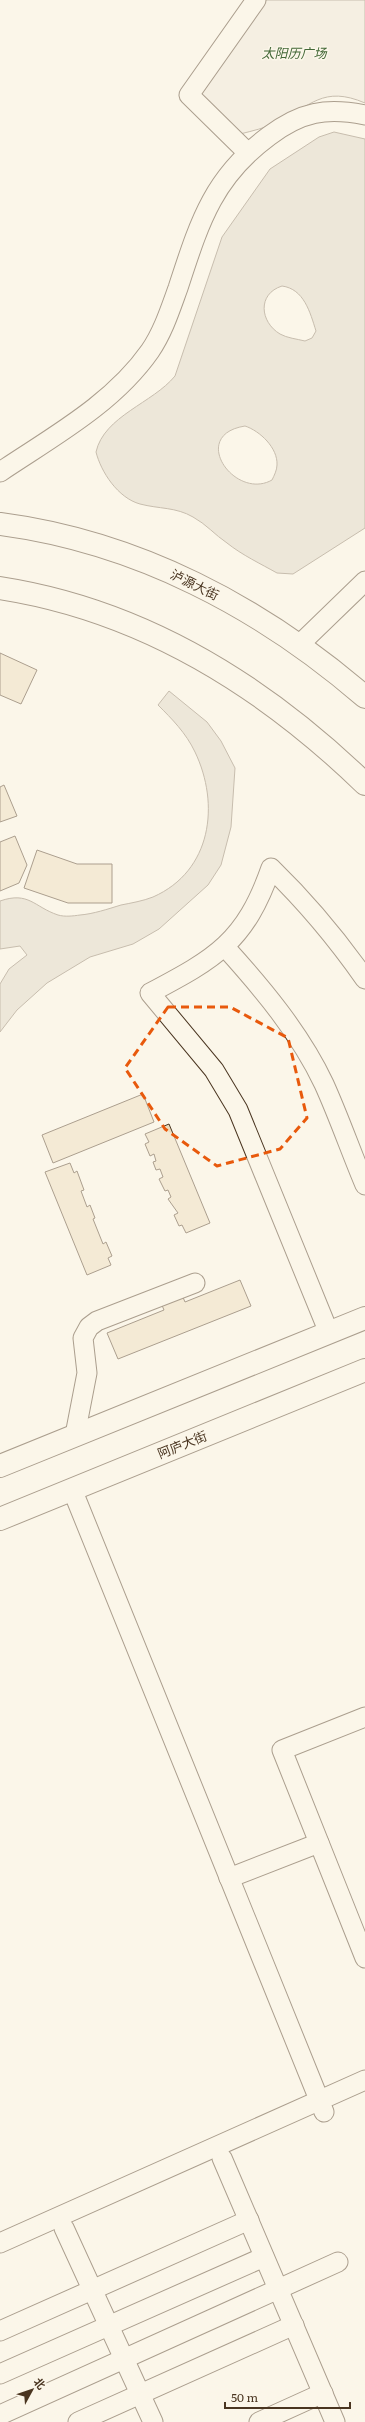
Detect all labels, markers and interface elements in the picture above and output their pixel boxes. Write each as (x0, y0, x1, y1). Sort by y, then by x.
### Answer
park label: 太阳历广场 (261, 43, 327, 62)
street label: 泸源大街 (167, 564, 223, 604)
street label: 阿庐大街 (154, 1425, 210, 1463)
north arrow (12, 2370, 52, 2410)
text: 北 (31, 2374, 50, 2392)
scale bar (225, 2384, 350, 2410)
text: 50 m (231, 2388, 258, 2406)

